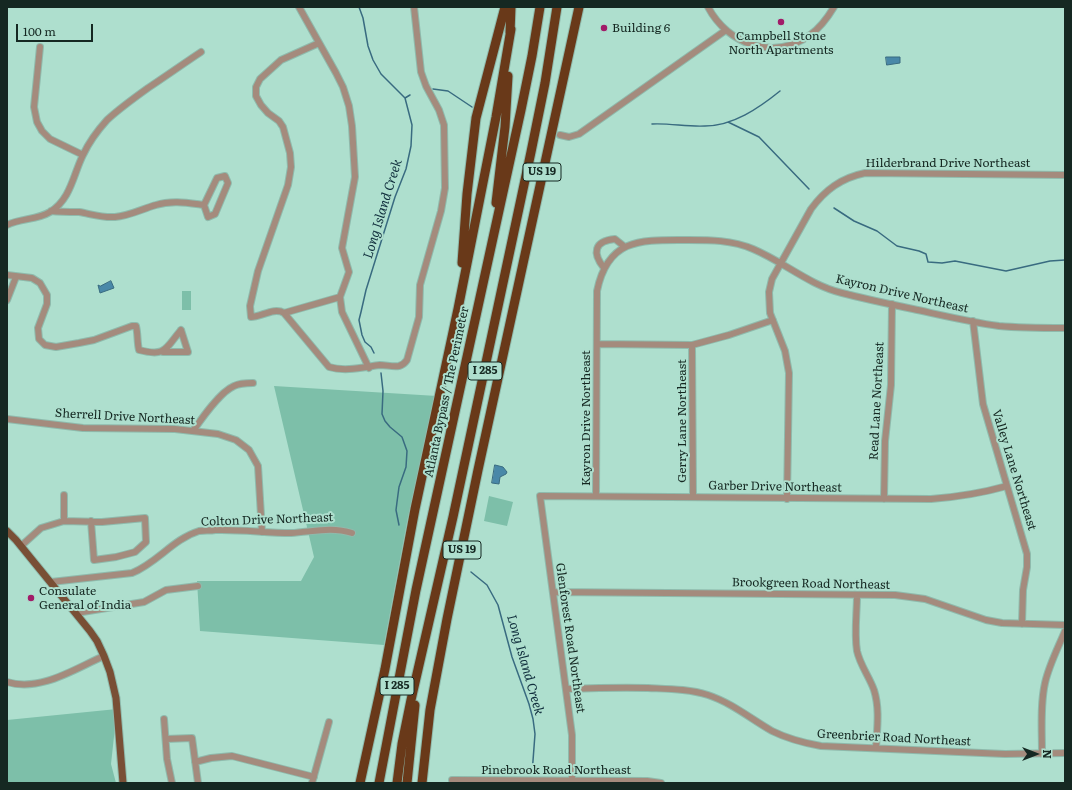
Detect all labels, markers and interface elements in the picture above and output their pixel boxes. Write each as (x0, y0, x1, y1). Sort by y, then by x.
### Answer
scale bar (18, 16, 95, 42)
marker: Campbell Stone North Apartments (776, 17, 786, 27)
place label: Building 6 (612, 21, 670, 35)
text: 100 m (23, 22, 56, 40)
marker: Building 6 (599, 23, 609, 33)
place label: Campbell Stone North Apartments (728, 29, 834, 57)
street label: Hilderbrand Drive Northeast (866, 156, 1030, 170)
water label: Long Island Creek (360, 157, 406, 261)
road number: US 19 (523, 163, 561, 181)
street label: Kayron Drive Northeast (834, 272, 970, 316)
street label: Atlanta Bypass / The Perimeter (422, 305, 472, 479)
street label: Read Lane Northeast (867, 341, 887, 461)
street label: Kayron Drive Northeast (579, 350, 593, 486)
street label: Gerry Lane Northeast (675, 359, 689, 483)
road number: I 285 (468, 362, 502, 380)
street label: Sherrell Drive Northeast (55, 406, 195, 428)
street label: Valley Lane Northeast (989, 408, 1039, 532)
street label: Garber Drive Northeast (708, 479, 842, 495)
street label: Colton Drive Northeast (201, 510, 333, 530)
road number: US 19 (443, 541, 481, 559)
street label: Glenforest Road Northeast (552, 562, 588, 714)
street label: Brookgreen Road Northeast (732, 575, 890, 593)
place label: Consulate General of India (39, 584, 131, 612)
marker: Consulate General of India (26, 593, 36, 603)
water label: Long Island Creek (503, 613, 547, 717)
road number: I 285 (380, 677, 414, 695)
street label: Greenbrier Road Northeast (816, 727, 972, 749)
north arrow (1016, 734, 1056, 774)
text: N (1040, 749, 1056, 759)
street label: Pinebrook Road Northeast (481, 763, 631, 777)

